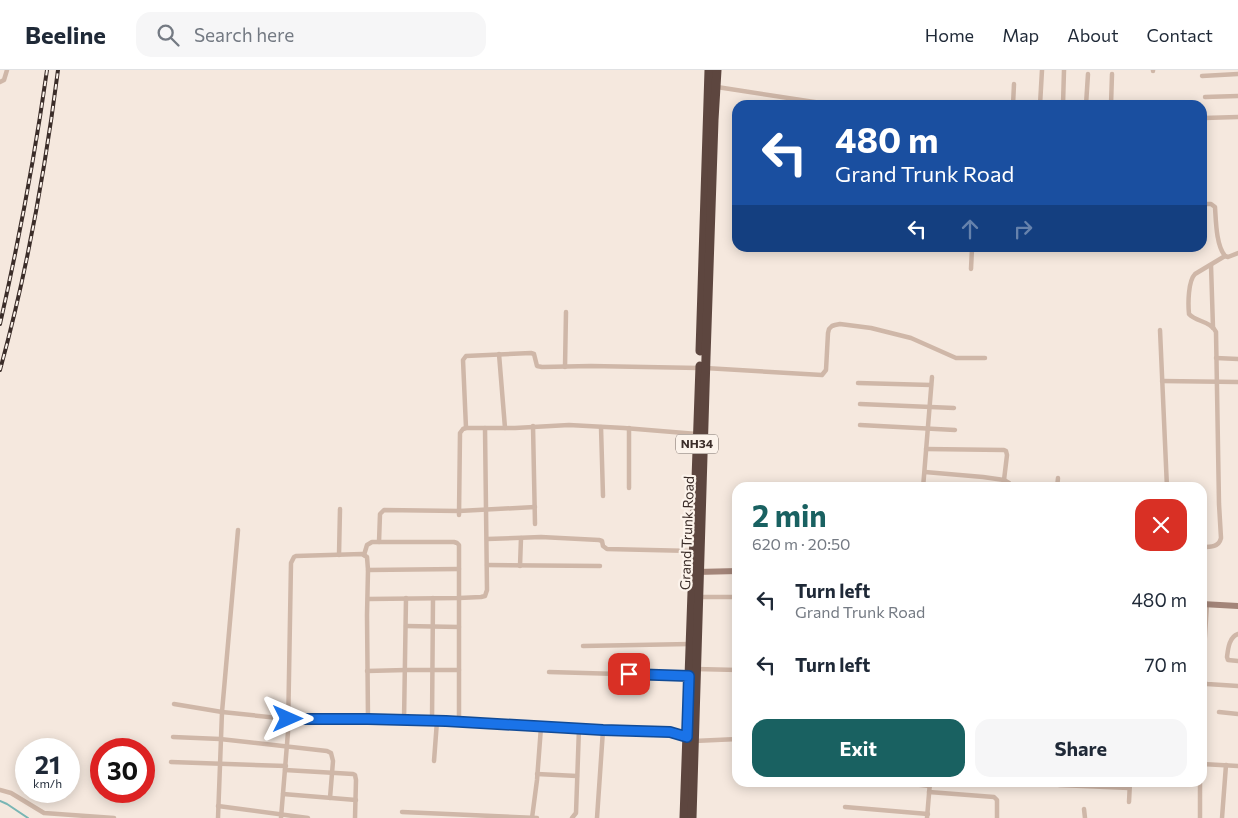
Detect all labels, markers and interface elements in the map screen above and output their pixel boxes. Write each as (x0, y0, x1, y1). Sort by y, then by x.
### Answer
search box (136, 12, 486, 57)
text: Beeline (25, 20, 106, 49)
icon: search (154, 21, 182, 49)
text: Search here (194, 23, 294, 46)
text: Home (925, 24, 974, 46)
text: Map (1002, 24, 1039, 46)
text: About (1067, 24, 1119, 46)
text: Contact (1147, 24, 1213, 46)
text: 480 m (835, 117, 939, 160)
icon: left (752, 120, 817, 185)
text: Grand Trunk Road (835, 160, 1014, 187)
icon: left (903, 215, 931, 243)
icon: ahead (956, 215, 984, 243)
icon: right (1009, 215, 1037, 243)
road number: NH34 (676, 434, 718, 454)
street label: Grand Trunk Road (676, 476, 697, 590)
text: 2 min (752, 496, 827, 533)
button: close (1135, 499, 1187, 551)
text: 620 m · 20:50 (752, 534, 851, 553)
text: Turn left (795, 579, 870, 602)
icon: left (752, 586, 780, 614)
text: 480 m (1131, 588, 1187, 611)
text: Grand Trunk Road (795, 602, 925, 621)
icon: left (752, 651, 780, 679)
pin (608, 653, 650, 695)
text: Turn left (795, 653, 870, 676)
text: 70 m (1144, 653, 1187, 676)
icon: arrive (615, 660, 643, 688)
position arrow (261, 692, 313, 744)
button: Exit (752, 719, 965, 777)
button: Share (975, 719, 1187, 777)
speed limit sign: 30 (90, 738, 155, 803)
text: 21 (35, 749, 60, 779)
text: km/h (33, 776, 62, 790)

